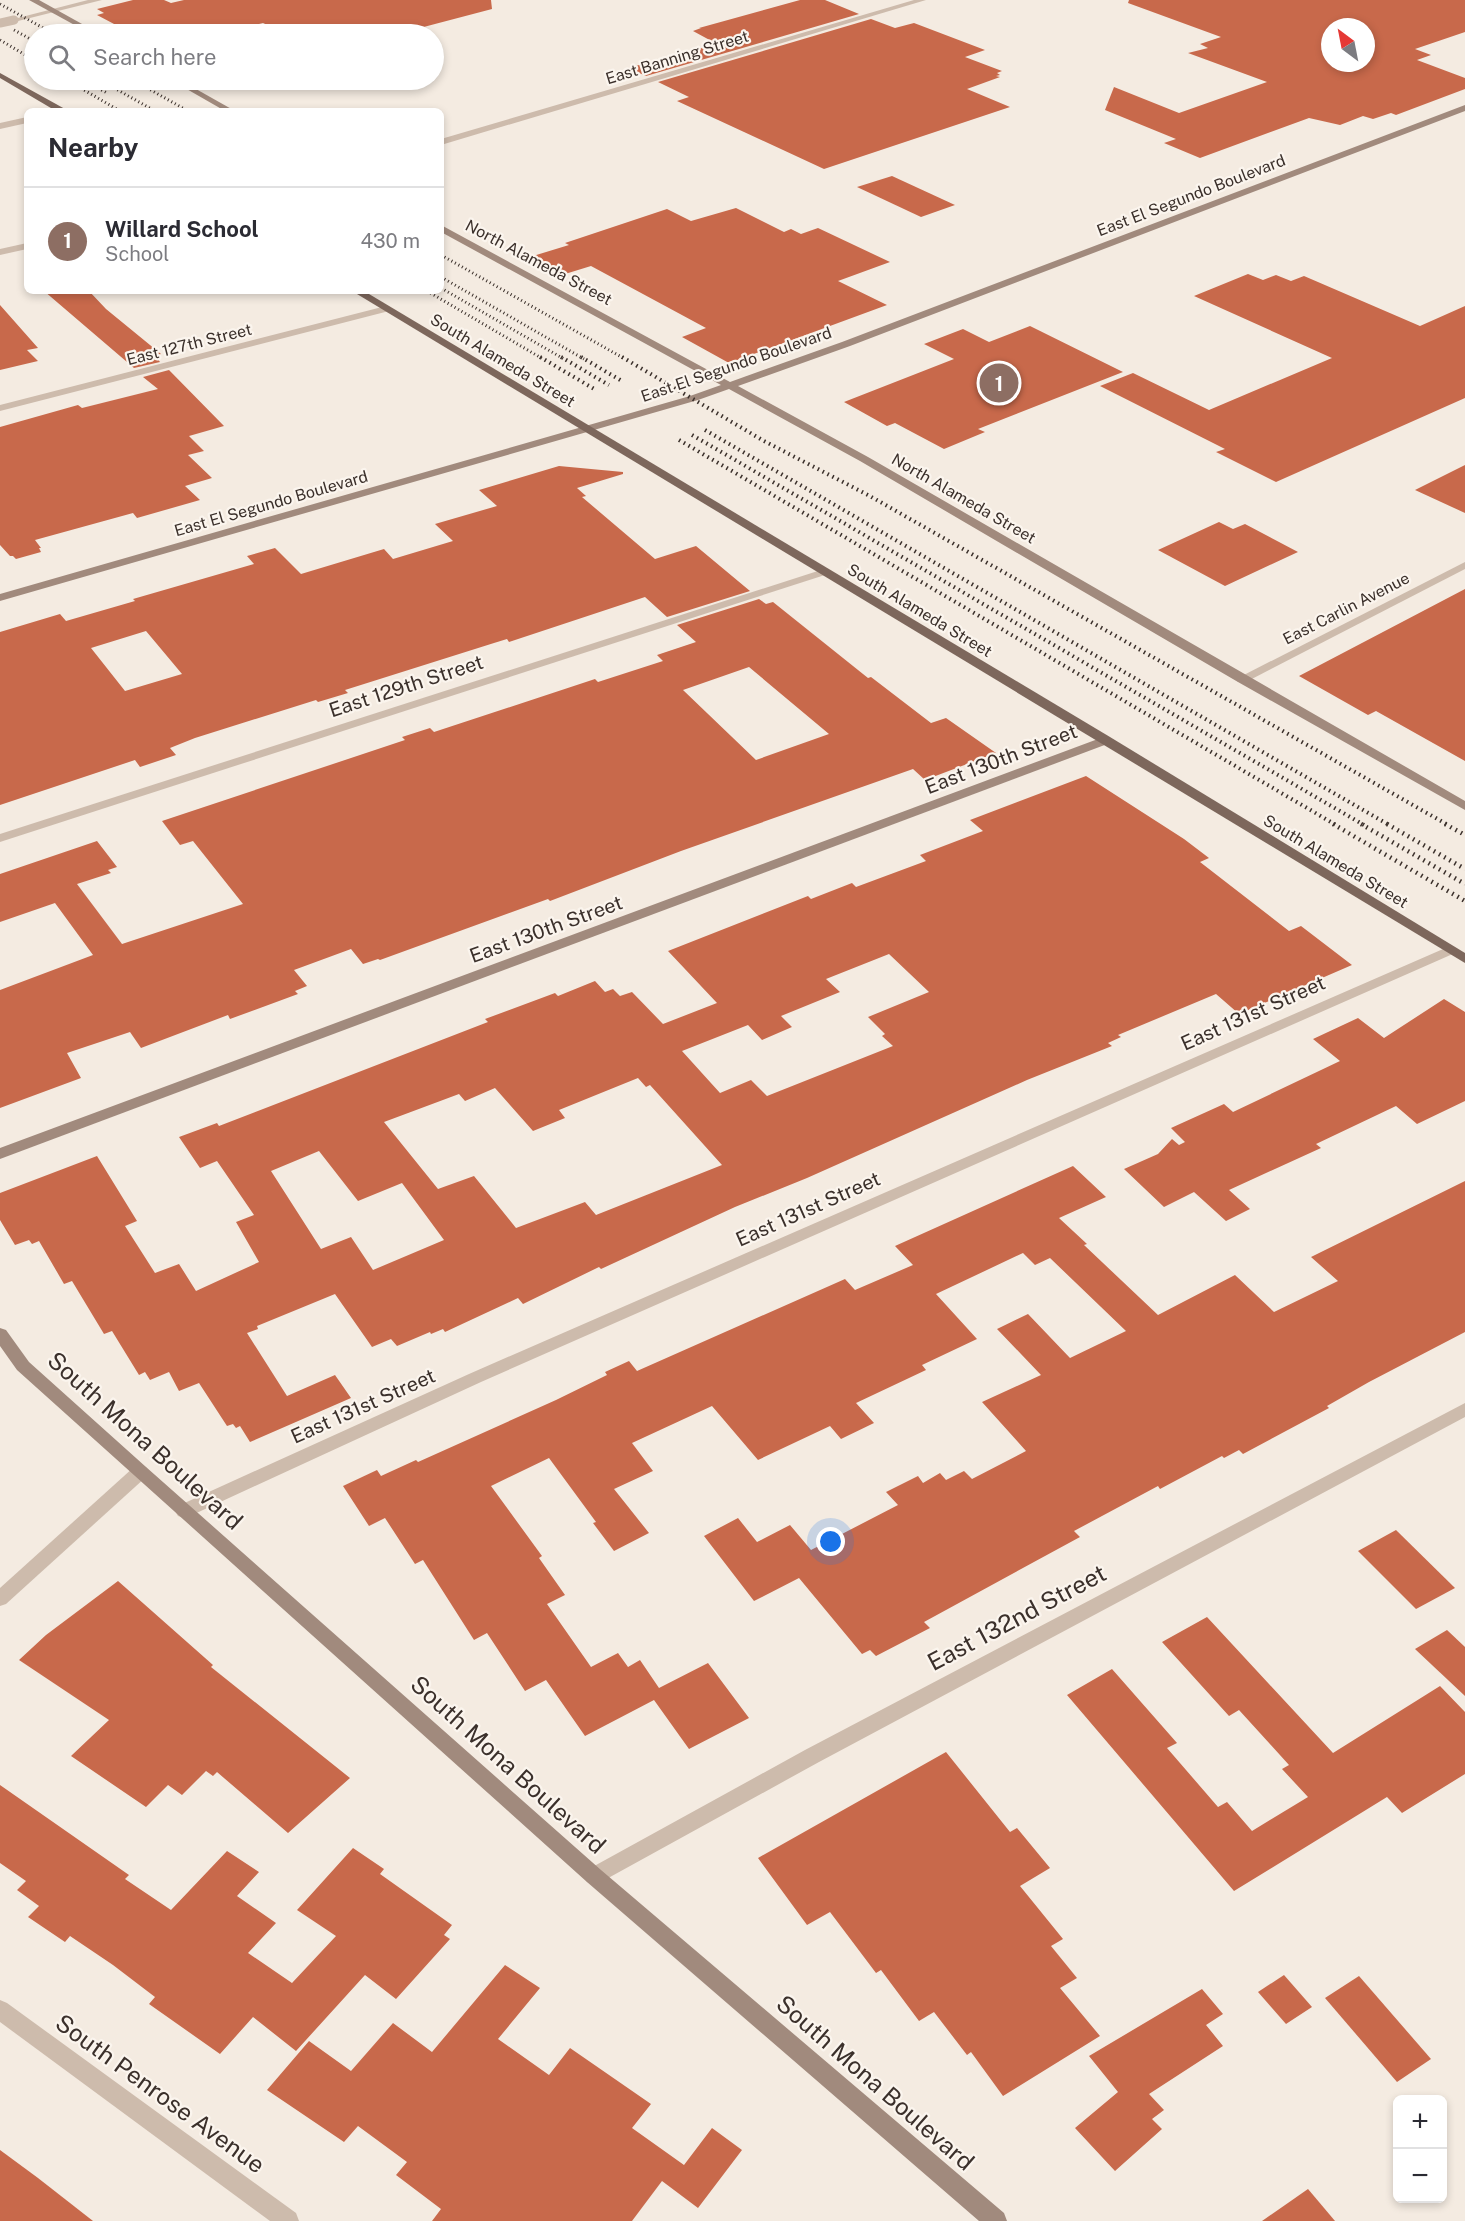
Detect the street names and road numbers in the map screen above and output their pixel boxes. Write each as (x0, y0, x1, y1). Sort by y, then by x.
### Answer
street label: East Banning Street (603, 27, 751, 88)
street label: East El Segundo Boulevard (1094, 151, 1288, 240)
street label: North Alameda Street (462, 216, 615, 309)
street label: South Alameda Street (427, 310, 578, 411)
street label: East 127th Street (125, 320, 254, 369)
street label: East El Segundo Boulevard (638, 323, 834, 406)
street label: North Alameda Street (888, 449, 1039, 547)
street label: East El Segundo Boulevard (172, 467, 370, 540)
street label: South Alameda Street (844, 560, 995, 661)
street label: East Carlin Avenue (1280, 568, 1413, 649)
street label: East 129th Street (326, 650, 486, 722)
street label: East 130th Street (921, 719, 1081, 799)
street label: South Alameda Street (1260, 811, 1411, 912)
street label: East 130th Street (466, 890, 626, 968)
street label: East 131st Street (1177, 970, 1329, 1056)
street label: East 131st Street (732, 1166, 884, 1252)
street label: South Mona Boulevard (42, 1345, 249, 1535)
street label: East 131st Street (287, 1363, 439, 1449)
street label: East 132nd Street (922, 1558, 1111, 1676)
street label: South Mona Boulevard (405, 1669, 612, 1859)
street label: South Mona Boulevard (771, 1989, 980, 2176)
street label: South Penrose Avenue (51, 2008, 271, 2178)

